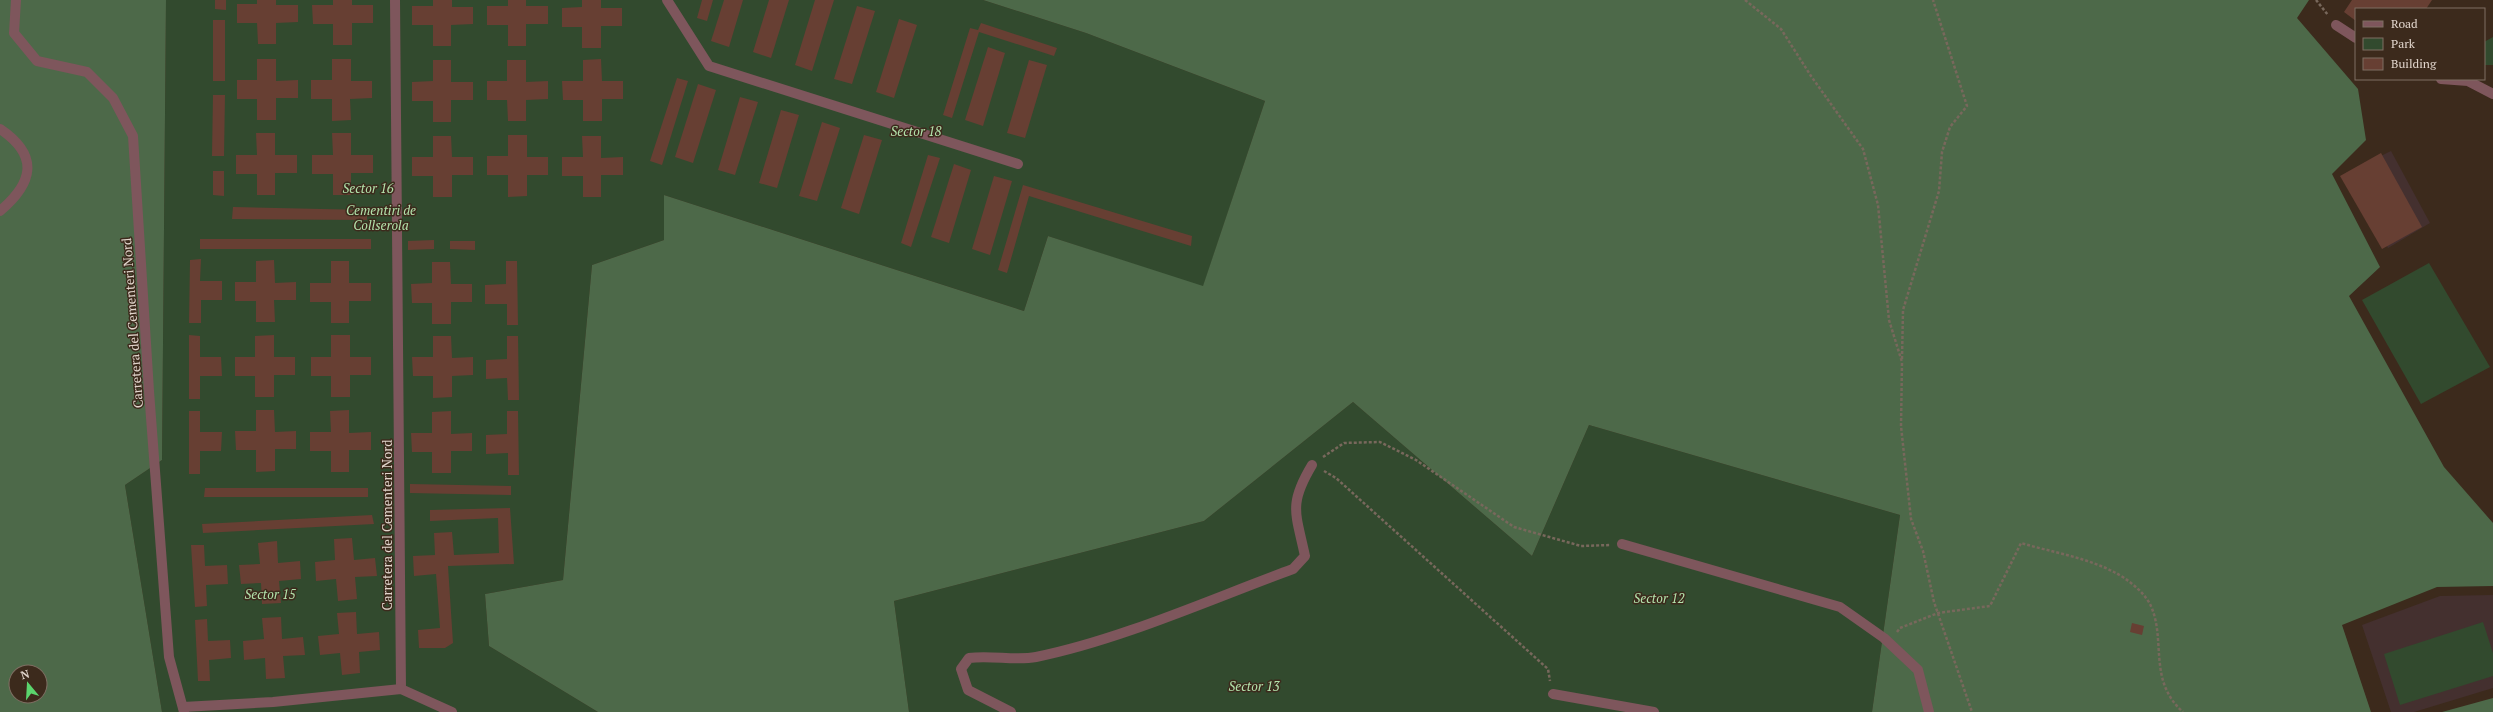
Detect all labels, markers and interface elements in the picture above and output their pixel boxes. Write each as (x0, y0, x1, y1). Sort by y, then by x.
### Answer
legend (2355, 8, 2485, 80)
text: Road (2391, 16, 2418, 31)
text: Park (2391, 36, 2416, 51)
text: Building (2391, 56, 2437, 71)
park label: Sector 18 (890, 122, 942, 140)
park label: Sector 16 (342, 179, 394, 197)
park label: Cementiri de Collserola (346, 201, 416, 234)
street label: Carretera del Cementeri Nord (117, 237, 147, 409)
street label: Carretera del Cementeri Nord (378, 440, 396, 610)
park label: Sector 15 (244, 585, 297, 603)
park label: Sector 12 (1633, 589, 1685, 607)
north arrow (8, 664, 48, 704)
text: N (19, 666, 32, 682)
park label: Sector 13 (1228, 677, 1281, 695)

